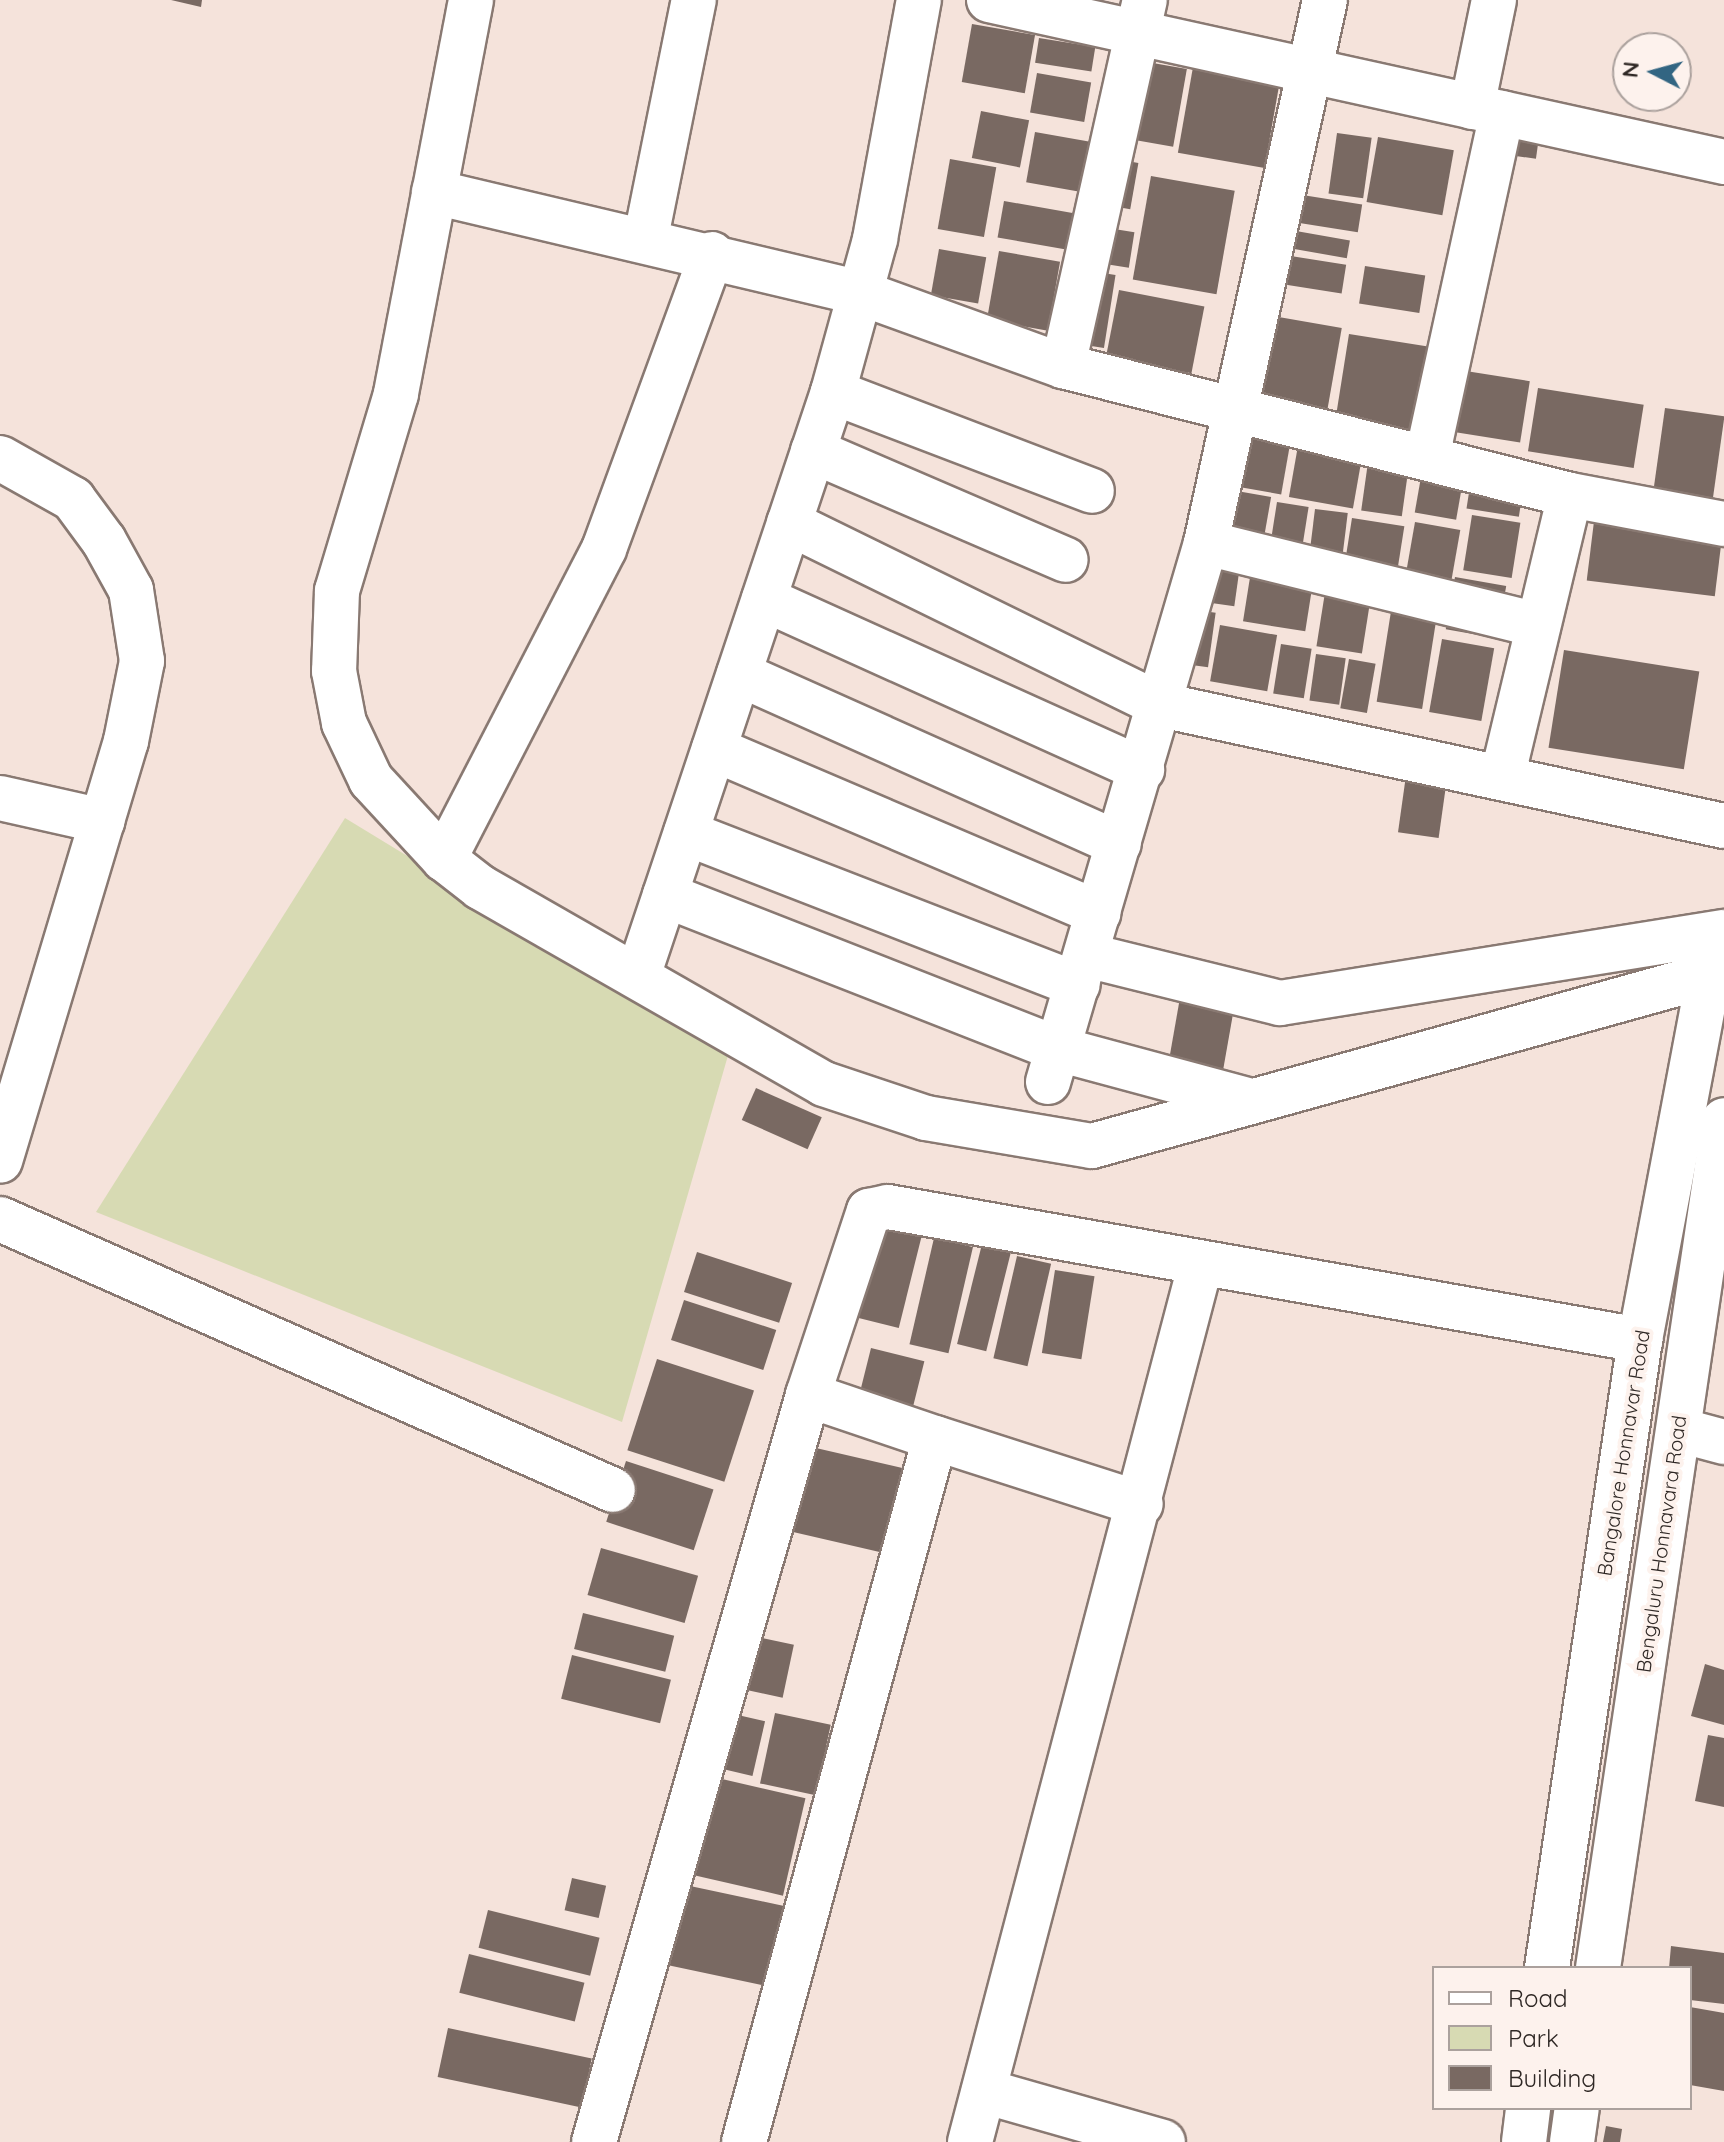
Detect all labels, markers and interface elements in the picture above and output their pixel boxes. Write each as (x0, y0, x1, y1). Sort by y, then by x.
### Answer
north arrow (1612, 32, 1692, 112)
text: N (1615, 60, 1645, 79)
street label: Bangalore Honnavar Road (1592, 1328, 1654, 1578)
street label: Bengaluru Honnavara Road (1631, 1414, 1691, 1674)
legend (1432, 1966, 1692, 2110)
text: Road (1508, 1983, 1568, 2013)
text: Park (1508, 2023, 1559, 2053)
text: Building (1508, 2063, 1596, 2093)

